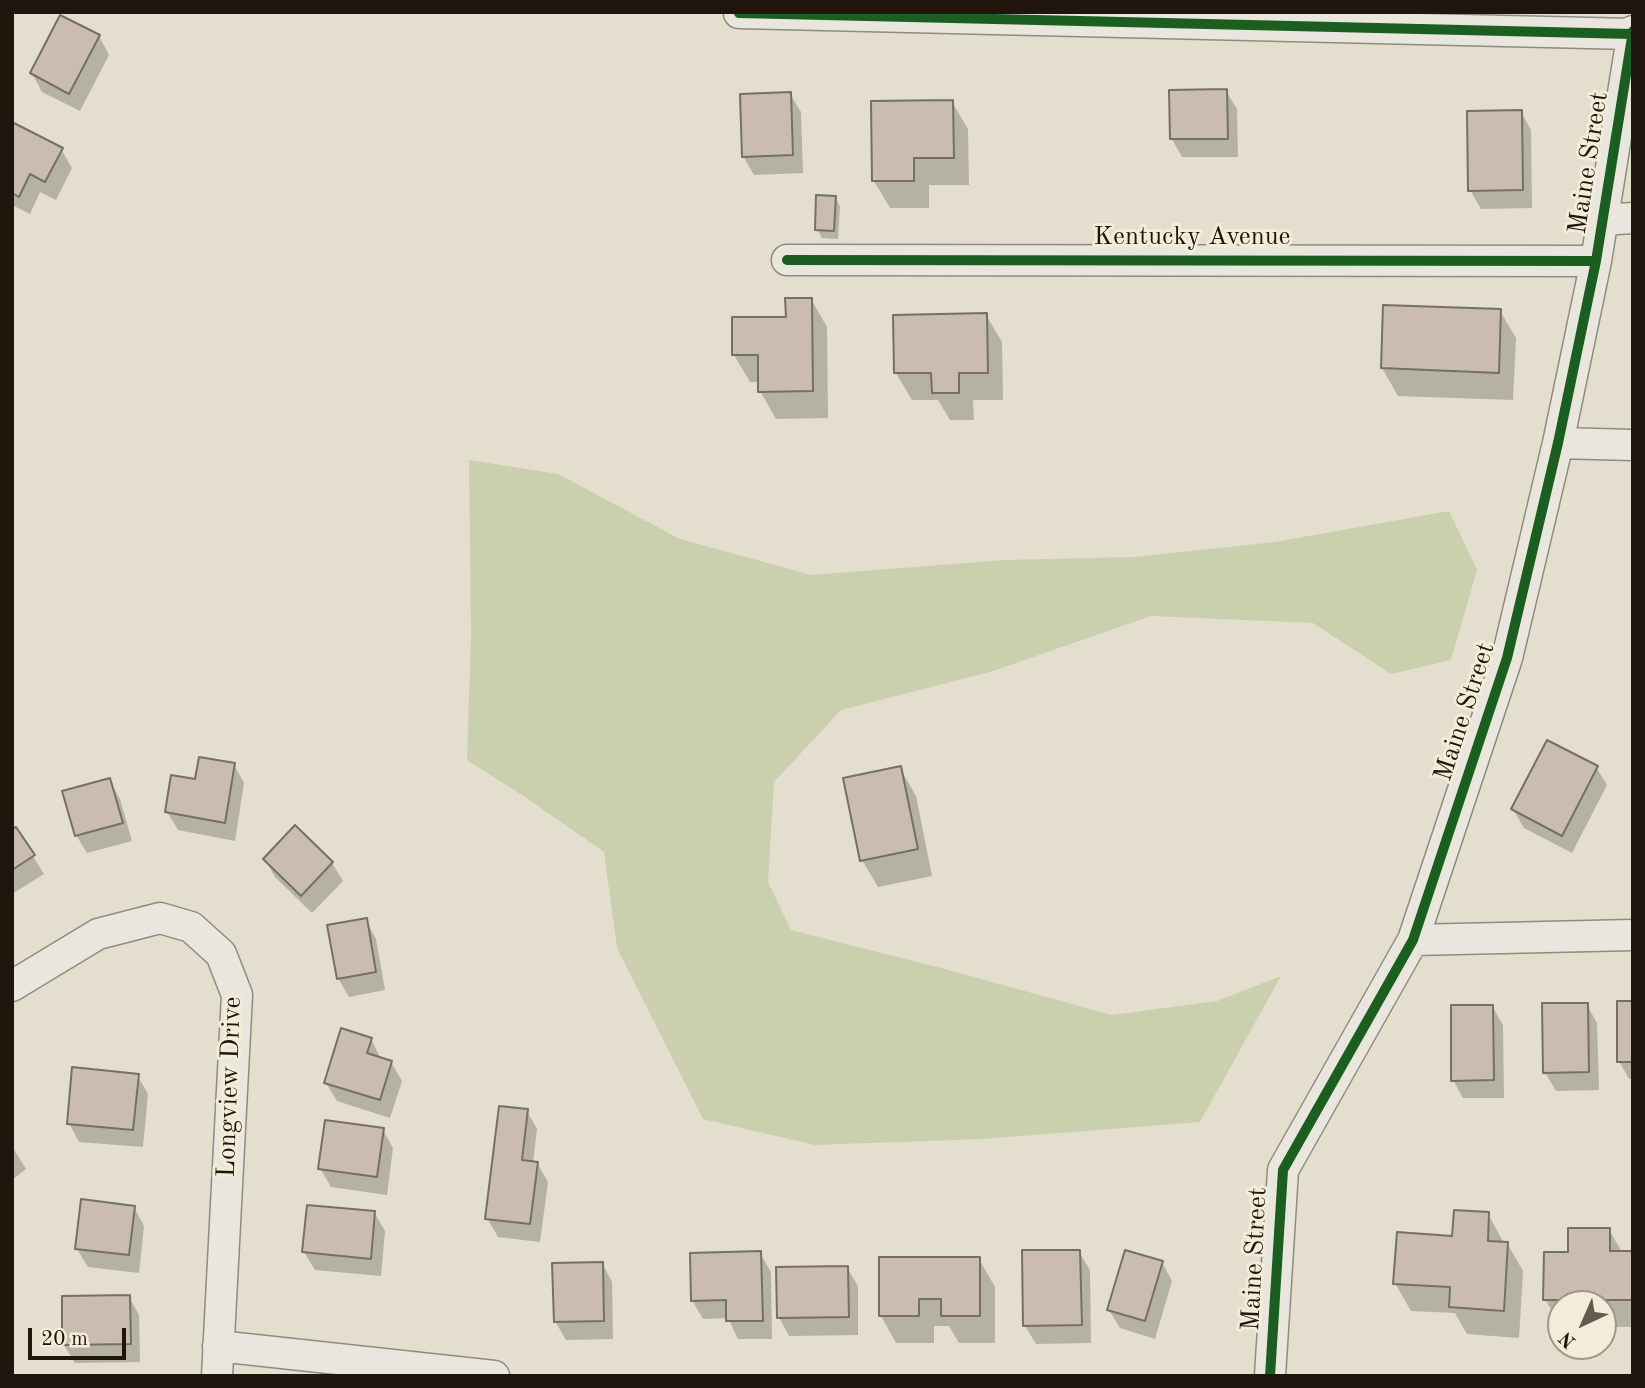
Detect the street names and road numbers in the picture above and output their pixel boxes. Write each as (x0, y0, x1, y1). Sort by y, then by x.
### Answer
street label: Maine Street (1562, 90, 1616, 236)
street label: Kentucky Avenue (1093, 221, 1291, 253)
street label: Maine Street (1428, 639, 1502, 785)
street label: Longview Drive (211, 996, 249, 1178)
street label: Maine Street (1236, 1186, 1274, 1332)

